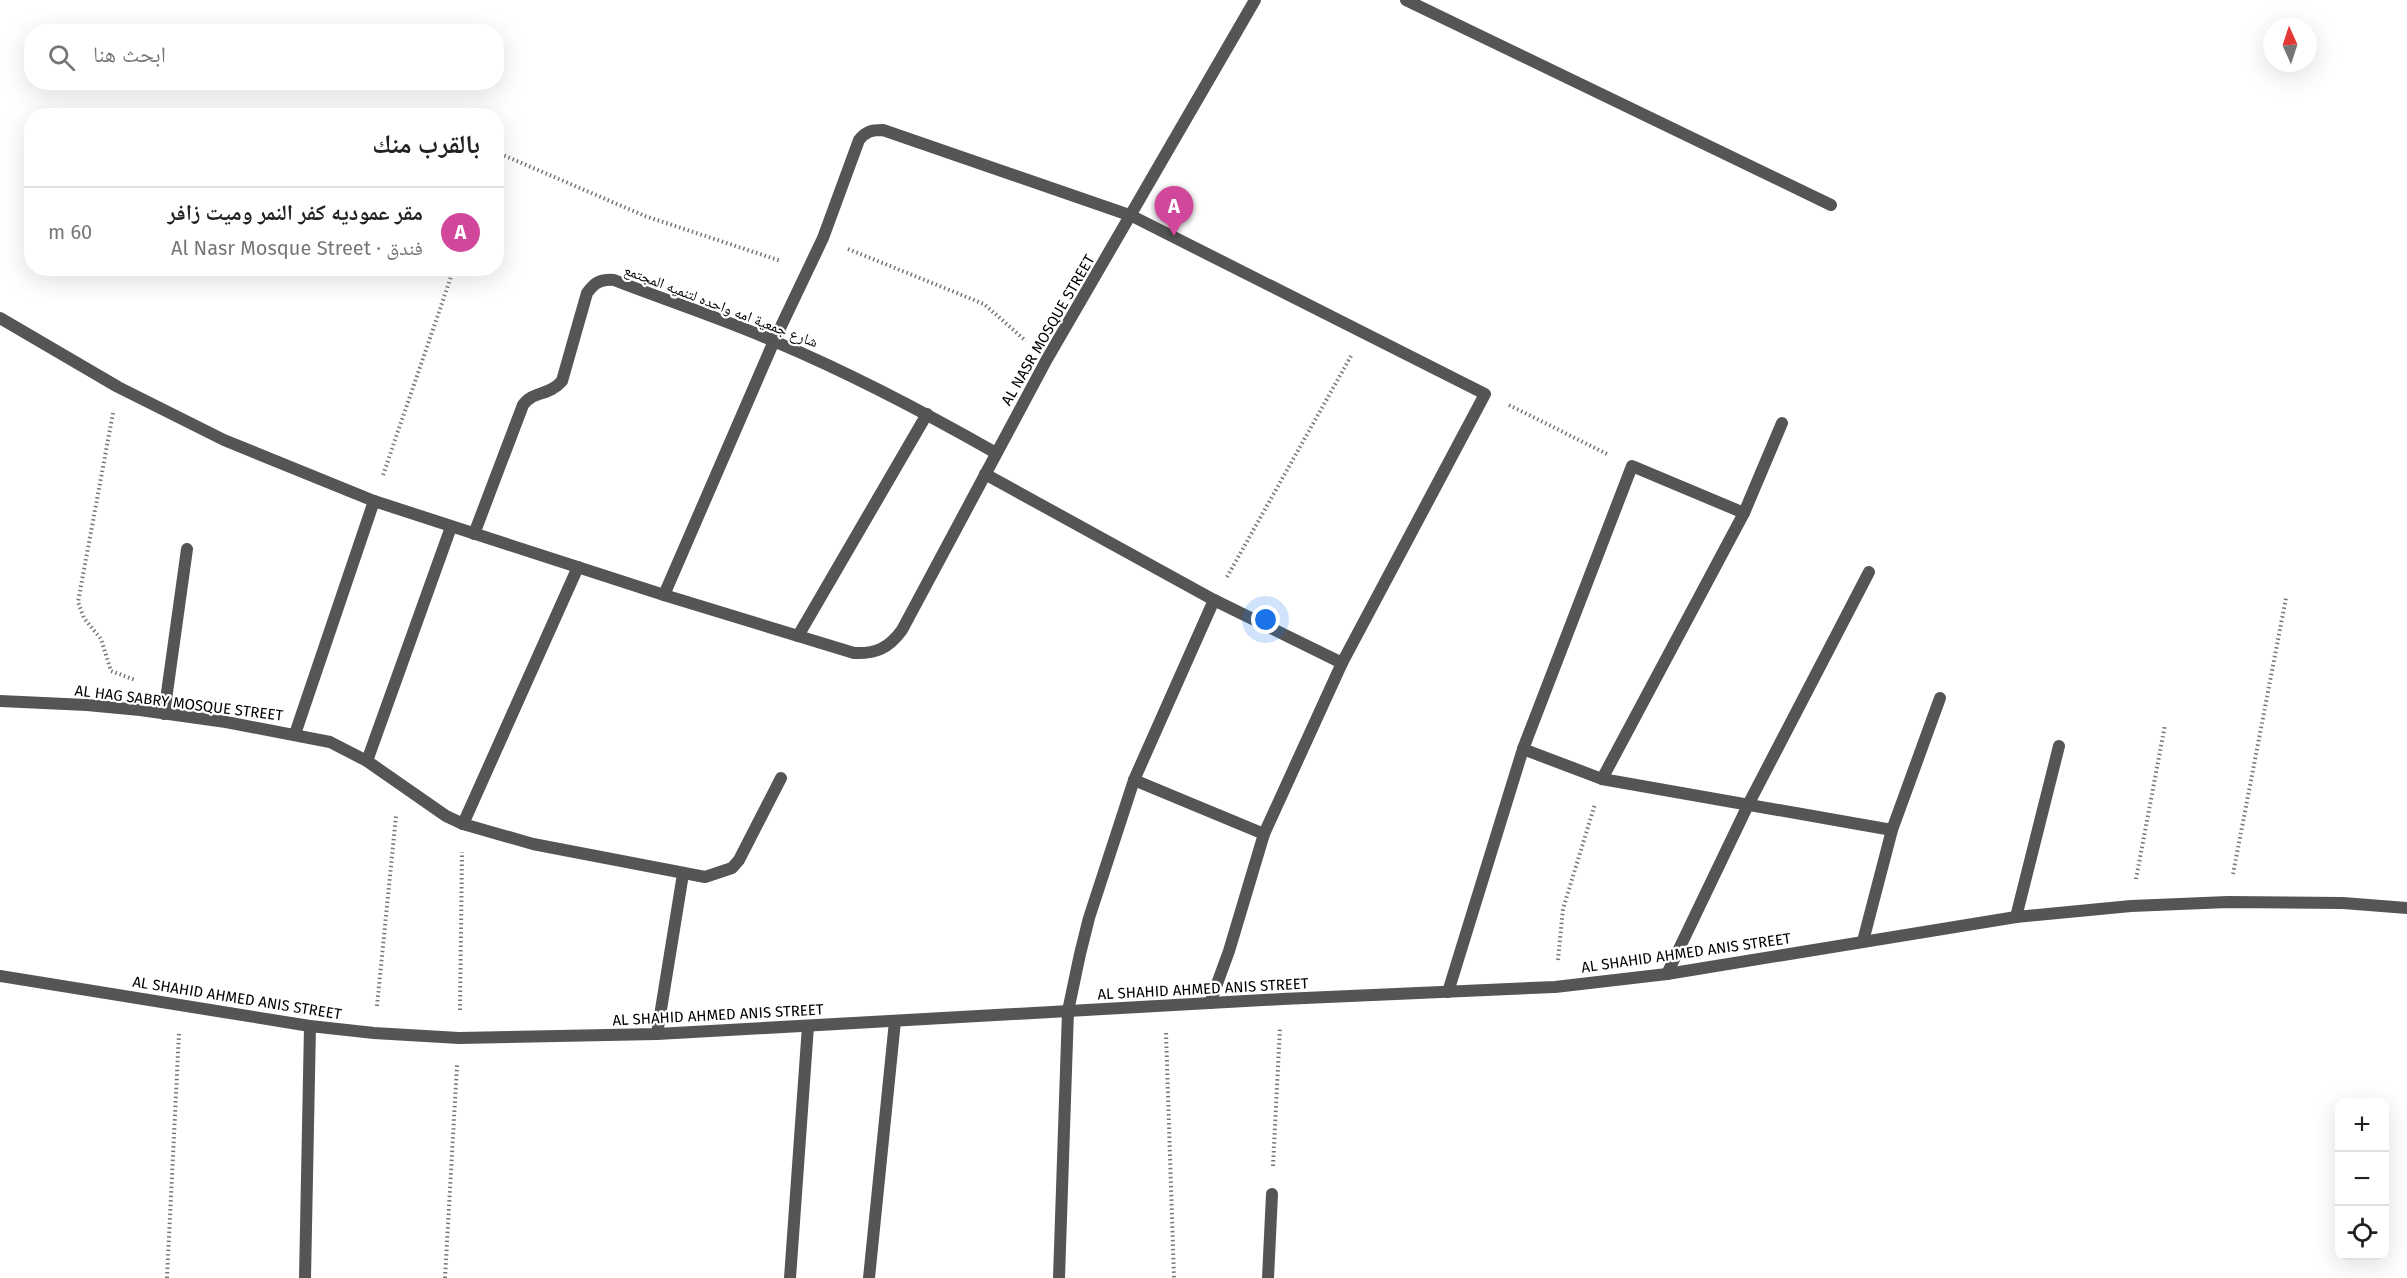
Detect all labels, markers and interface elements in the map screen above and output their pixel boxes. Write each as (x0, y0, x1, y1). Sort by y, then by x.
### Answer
north arrow (2263, 18, 2317, 72)
search box (24, 24, 504, 90)
icon: search (45, 41, 78, 74)
text: ابحث هنا (93, 41, 166, 68)
text: بالقرب منك (372, 129, 480, 160)
pin: A (1154, 186, 1194, 236)
text: مقر عموديه كفر النمر وميت زافر (168, 199, 423, 226)
text: 60 m (48, 220, 92, 244)
text: A (455, 220, 466, 244)
text: فندق · Al Nasr Mosque Street (171, 236, 423, 260)
street label: AL NASR MOSQUE STREET (997, 251, 1099, 409)
street label: شارع جمعية امه واحده لتنميه المجتمع (621, 261, 821, 352)
your location (1251, 605, 1280, 634)
street label: AL HAG SABRY MOSQUE STREET (74, 681, 284, 725)
street label: AL SHAHID AHMED ANIS STREET (1580, 929, 1792, 977)
street label: AL SHAHID AHMED ANIS STREET (131, 973, 343, 1023)
street label: AL SHAHID AHMED ANIS STREET (1097, 974, 1309, 1004)
street label: AL SHAHID AHMED ANIS STREET (612, 1000, 824, 1030)
map controls (2335, 1098, 2389, 1260)
button: + (2335, 1098, 2389, 1152)
button: − (2335, 1152, 2389, 1206)
button: locate (2335, 1206, 2389, 1260)

